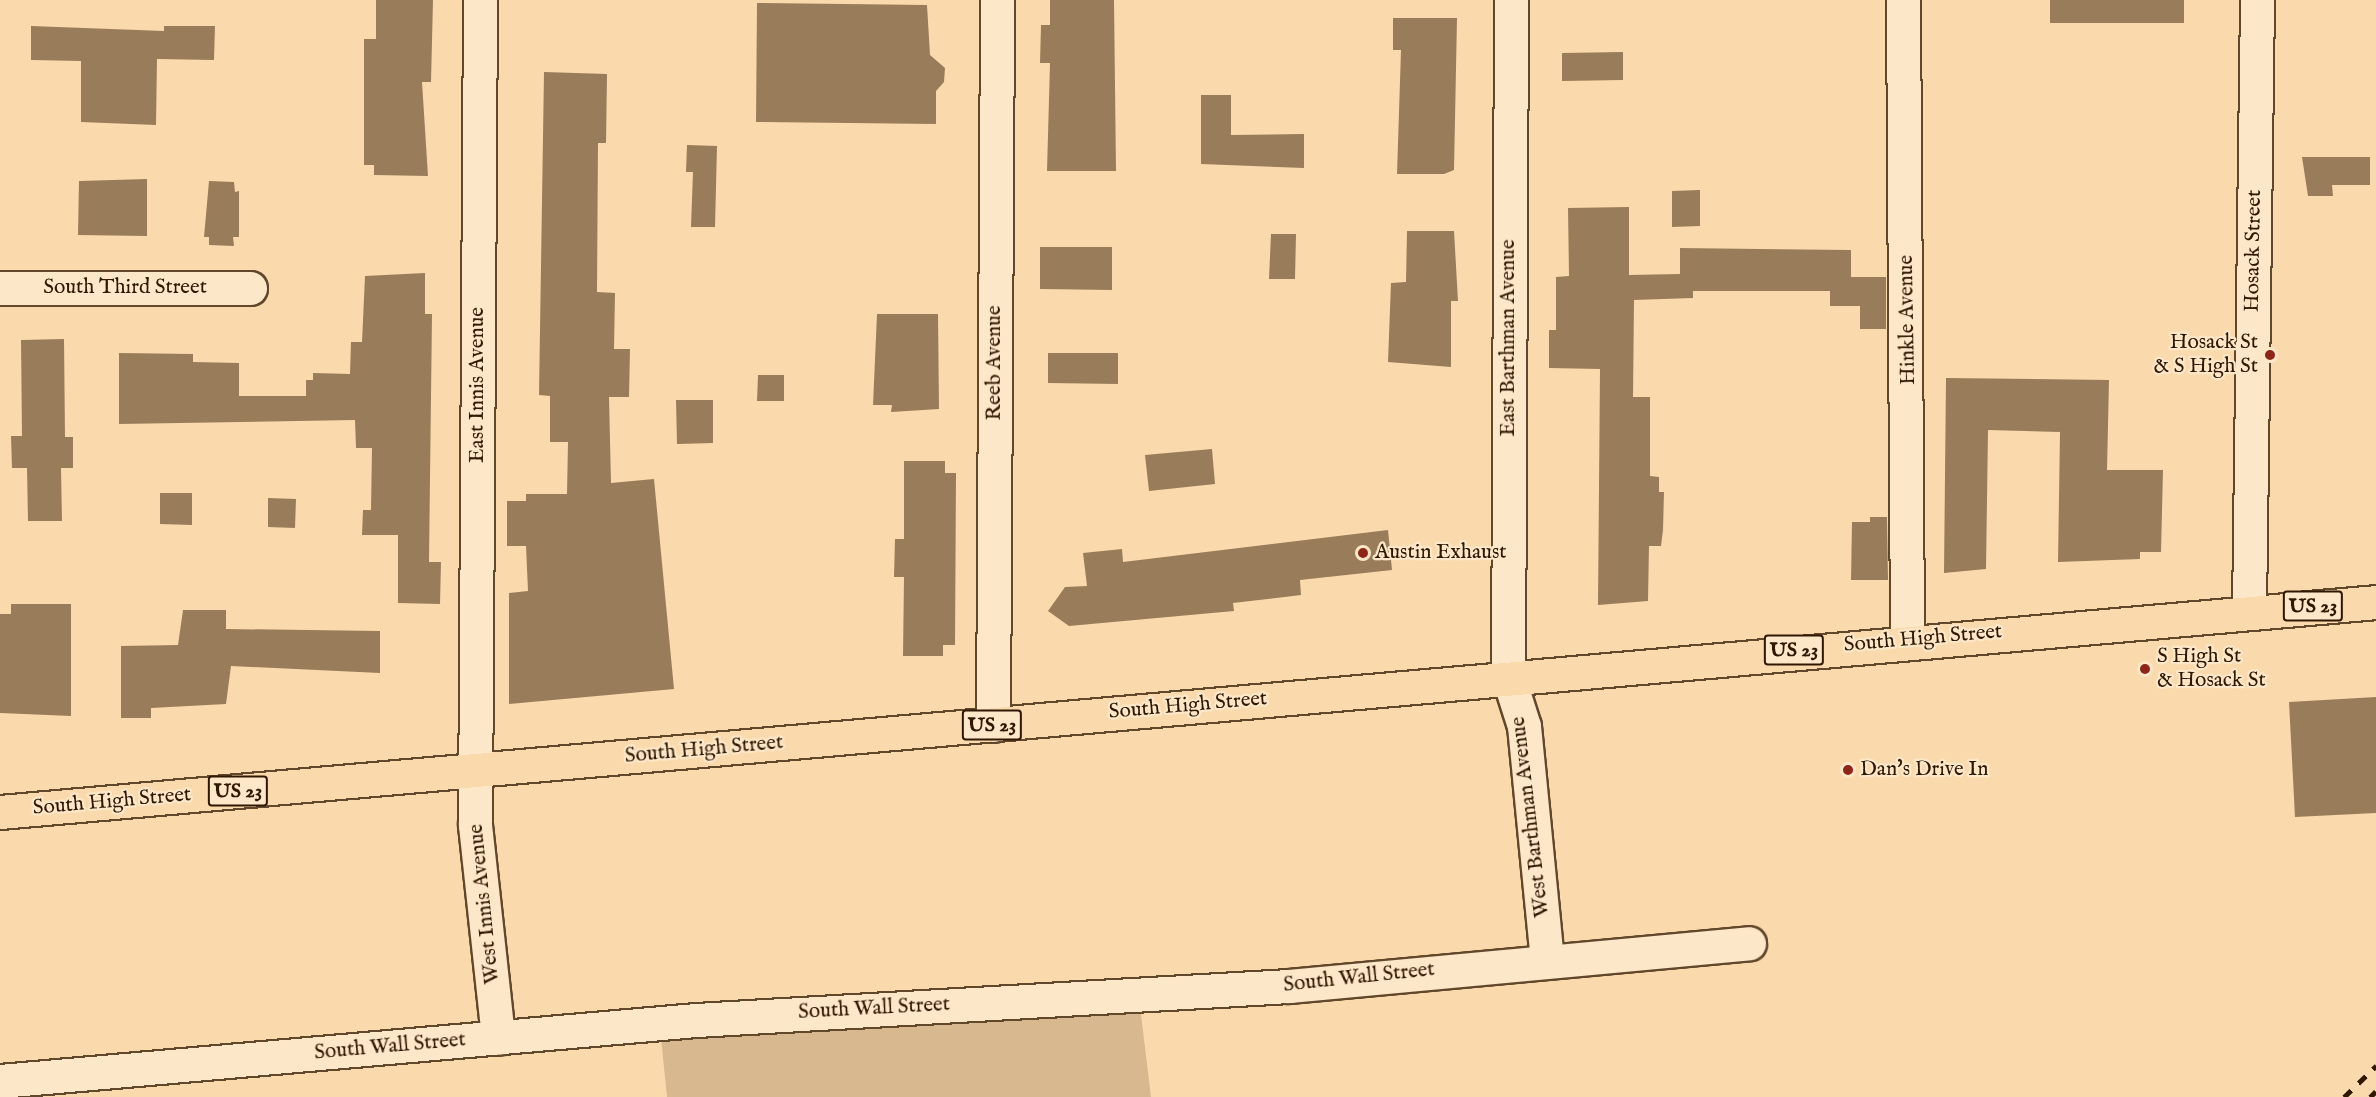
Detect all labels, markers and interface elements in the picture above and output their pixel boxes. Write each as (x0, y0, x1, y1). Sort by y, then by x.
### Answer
street label: Hosack Street (2240, 190, 2268, 312)
street label: East Barthman Avenue (1496, 239, 1522, 437)
street label: Hinkle Avenue (1894, 255, 1922, 385)
street label: South Third Street (43, 275, 207, 301)
street label: Reeb Avenue (982, 305, 1008, 421)
street label: East Innis Avenue (465, 307, 491, 463)
place label: Hosack St & S High St (2154, 330, 2258, 380)
marker: Hosack St & S High St (2263, 348, 2277, 362)
place label: Austin Exhaust (1375, 540, 1507, 566)
marker: Austin Exhaust (1356, 546, 1370, 560)
road number: US 23 (2282, 589, 2344, 623)
street label: South High Street (1843, 620, 2003, 658)
road number: US 23 (1762, 633, 1826, 667)
place label: S High St & Hosack St (2157, 644, 2266, 694)
marker: S High St & Hosack St (2138, 662, 2152, 676)
street label: South High Street (1108, 687, 1268, 725)
road number: US 23 (960, 708, 1024, 742)
street label: West Barthman Avenue (1506, 715, 1556, 919)
street label: South High Street (624, 731, 784, 769)
place label: Dan's Drive In (1860, 757, 1988, 783)
marker: Dan's Drive In (1841, 763, 1855, 777)
road number: US 23 (206, 774, 270, 808)
street label: South High Street (32, 783, 192, 821)
street label: West Innis Avenue (464, 823, 506, 985)
street label: South Wall Street (1282, 958, 1436, 998)
street label: South Wall Street (797, 992, 951, 1026)
street label: South Wall Street (313, 1028, 467, 1066)

